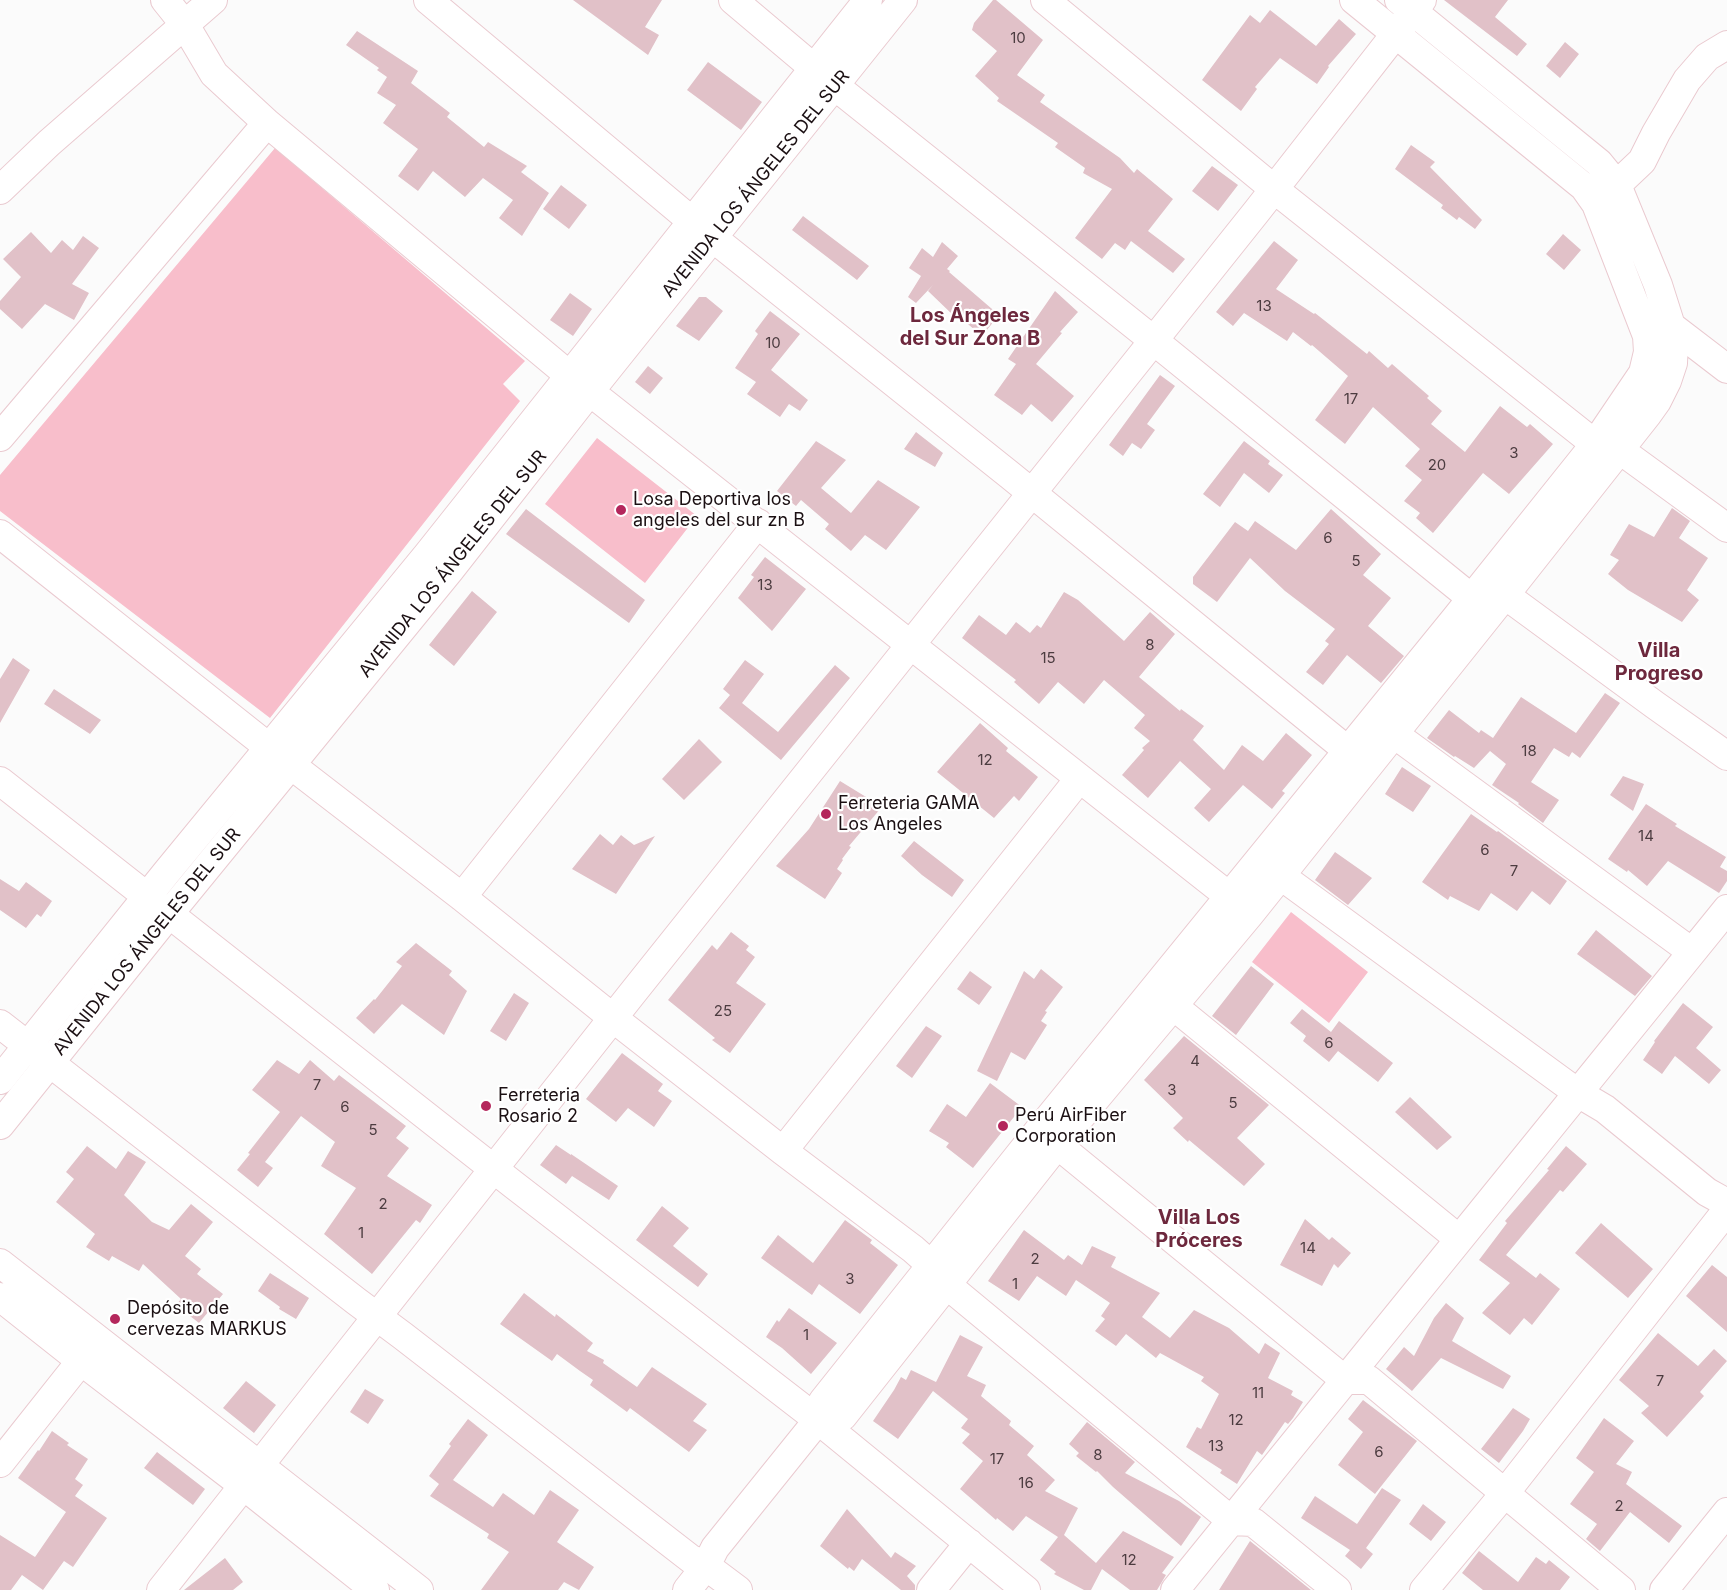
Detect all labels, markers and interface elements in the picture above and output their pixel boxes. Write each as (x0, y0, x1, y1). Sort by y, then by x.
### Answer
house number: 10 (1010, 29, 1026, 47)
street label: AVENIDA LOS ÁNGELES DEL SUR (658, 66, 854, 302)
house number: 13 (1256, 297, 1272, 315)
district label: Los Ángeles del Sur Zona B (900, 304, 1040, 351)
house number: 10 (765, 334, 781, 352)
house number: 17 (1344, 390, 1358, 408)
house number: 3 (1509, 444, 1519, 462)
street label: AVENIDA LOS ÁNGELES DEL SUR (355, 446, 551, 682)
house number: 20 (1428, 456, 1446, 474)
place label: Losa Deportiva los angeles del sur zn B (633, 489, 805, 532)
marker: Losa Deportiva los angeles del sur zn B (614, 503, 628, 517)
house number: 6 (1323, 529, 1333, 547)
house number: 5 (1351, 552, 1361, 570)
house number: 13 (757, 576, 773, 594)
house number: 8 (1145, 636, 1155, 654)
district label: Villa Progreso (1615, 639, 1703, 686)
house number: 15 (1040, 649, 1056, 667)
house number: 18 (1521, 742, 1537, 760)
house number: 12 (977, 751, 993, 769)
place label: Ferreteria GAMA Los Angeles (838, 793, 979, 836)
marker: Ferreteria GAMA Los Angeles (819, 807, 833, 821)
street label: AVENIDA LOS ÁNGELES DEL SUR (49, 824, 245, 1060)
house number: 14 (1638, 827, 1654, 845)
house number: 6 (1480, 841, 1490, 859)
house number: 7 (1510, 862, 1518, 880)
house number: 25 (714, 1002, 732, 1020)
house number: 6 (1324, 1034, 1334, 1052)
house number: 4 (1190, 1052, 1200, 1070)
house number: 7 (313, 1076, 321, 1094)
house number: 3 (1167, 1081, 1177, 1099)
place label: Ferreteria Rosario 2 (498, 1085, 580, 1128)
house number: 5 (1228, 1094, 1238, 1112)
house number: 6 (340, 1098, 350, 1116)
marker: Ferreteria Rosario 2 (479, 1099, 493, 1113)
place label: Perú AirFiber Corporation (1015, 1105, 1127, 1148)
marker: Perú AirFiber Corporation (996, 1119, 1010, 1133)
house number: 5 (368, 1121, 378, 1139)
house number: 2 (378, 1195, 388, 1213)
district label: Villa Los Próceres (1155, 1206, 1243, 1253)
house number: 1 (358, 1224, 364, 1242)
house number: 14 (1300, 1239, 1316, 1257)
house number: 2 (1030, 1250, 1040, 1268)
house number: 3 (845, 1270, 855, 1288)
house number: 1 (1012, 1275, 1018, 1293)
place label: Depósito de cervezas MARKUS (127, 1298, 287, 1340)
marker: Depósito de cervezas MARKUS (108, 1312, 122, 1326)
house number: 1 (803, 1326, 809, 1344)
house number: 7 (1656, 1372, 1664, 1390)
house number: 11 (1252, 1384, 1264, 1402)
house number: 12 (1228, 1411, 1244, 1429)
house number: 13 (1208, 1437, 1224, 1455)
house number: 6 (1374, 1443, 1384, 1461)
house number: 8 (1093, 1446, 1103, 1464)
house number: 17 (990, 1450, 1004, 1468)
house number: 16 (1018, 1474, 1034, 1492)
house number: 2 (1614, 1497, 1624, 1515)
house number: 12 (1121, 1551, 1137, 1569)

